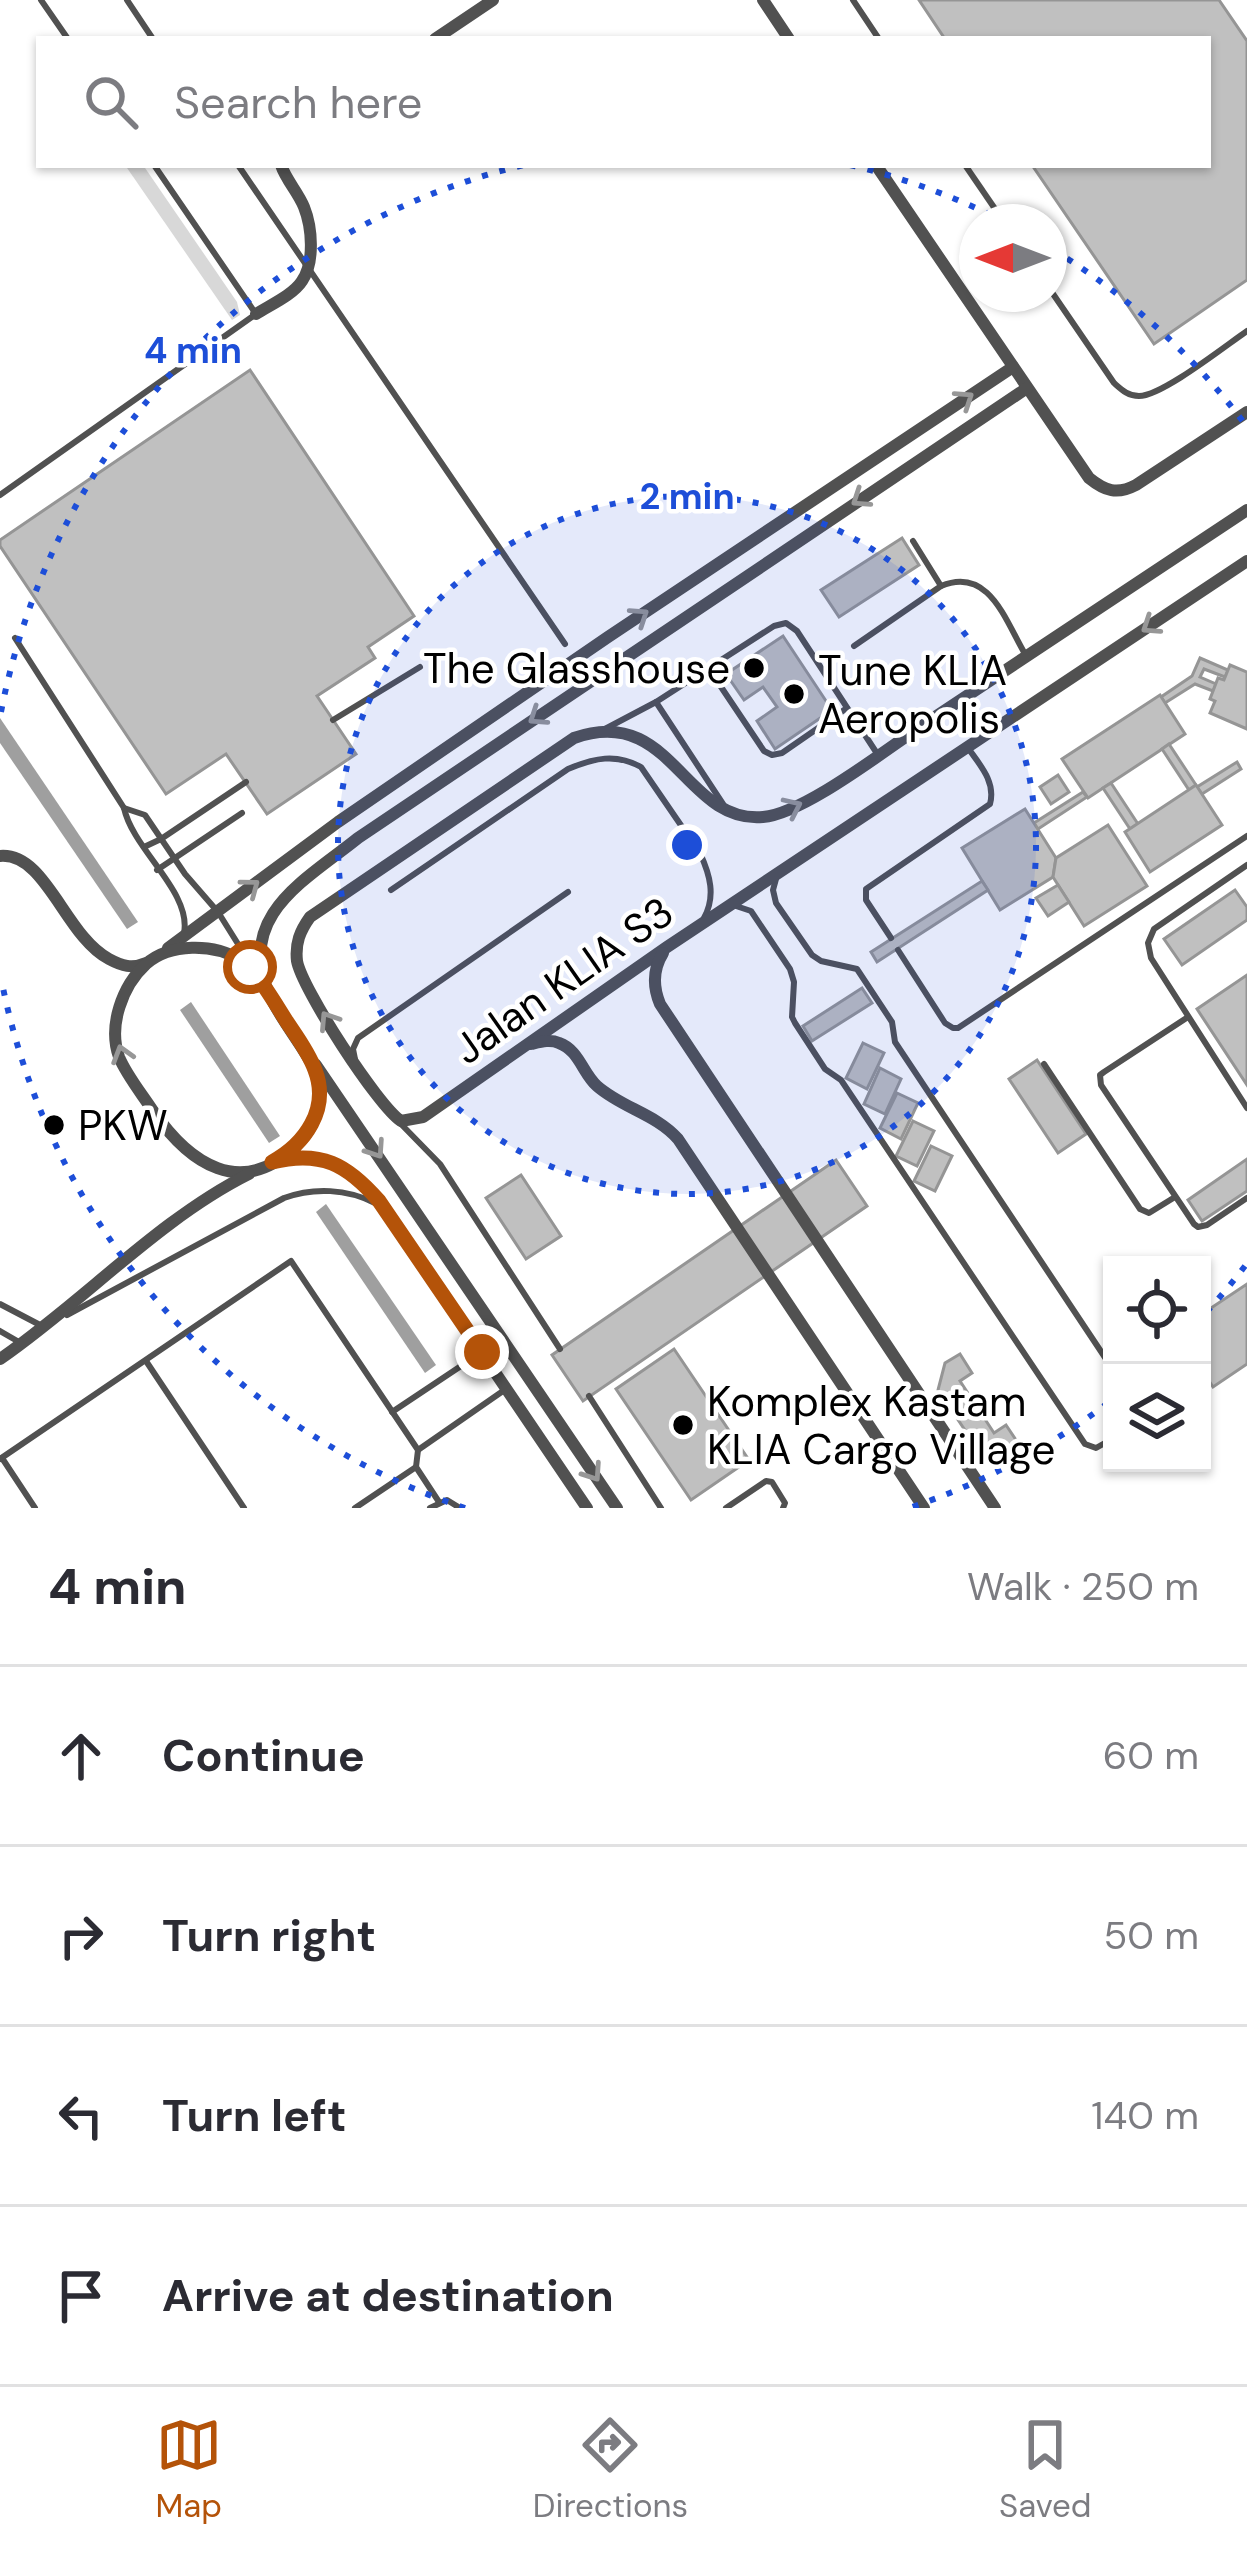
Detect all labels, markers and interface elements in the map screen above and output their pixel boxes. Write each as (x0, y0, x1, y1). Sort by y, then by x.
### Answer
search box (36, 36, 1211, 168)
icon: search (78, 69, 144, 135)
text: Search here (174, 73, 422, 132)
north arrow (959, 204, 1067, 312)
text: 4 min (144, 327, 242, 374)
one-way arrow (951, 392, 973, 414)
text: 2 min (639, 473, 735, 520)
one-way arrow (852, 485, 874, 507)
one-way arrow (627, 608, 649, 630)
one-way arrow (1141, 612, 1163, 634)
place label: The Glasshouse (423, 641, 730, 696)
place label: Tune KLIA Aeropolis (818, 643, 1007, 746)
marker: The Glasshouse (741, 655, 767, 681)
marker: Tune KLIA Aeropolis (781, 681, 807, 707)
one-way arrow (528, 702, 550, 724)
one-way arrow (780, 798, 802, 821)
centre of rings (666, 824, 708, 866)
one-way arrow (238, 879, 260, 901)
street label: Jalan KLIA S3 (443, 884, 684, 1076)
route start (223, 940, 277, 994)
one-way arrow (320, 1011, 342, 1033)
one-way arrow (111, 1045, 136, 1066)
place label: PKW (78, 1098, 168, 1153)
marker: PKW (41, 1112, 67, 1138)
one-way arrow (361, 1137, 383, 1159)
map controls (1103, 1256, 1211, 1472)
button: locate (1103, 1256, 1211, 1364)
route end (455, 1325, 509, 1379)
button: layers (1103, 1364, 1211, 1472)
place label: Komplex Kastam KLIA Cargo Village (707, 1374, 1055, 1477)
marker: Komplex Kastam KLIA Cargo Village (670, 1412, 696, 1438)
one-way arrow (579, 1460, 601, 1482)
text: 4 min (48, 1553, 187, 1620)
text: Walk · 250 m (967, 1561, 1199, 1612)
icon: ahead (48, 1723, 114, 1789)
text: Continue (162, 1726, 365, 1785)
text: 60 m (1103, 1730, 1199, 1781)
icon: right (48, 1903, 114, 1969)
text: Turn right (162, 1906, 376, 1965)
text: 50 m (1103, 1910, 1199, 1961)
icon: left (48, 2083, 114, 2149)
text: Turn left (162, 2086, 346, 2145)
text: 140 m (1091, 2090, 1199, 2141)
icon: arrive (48, 2263, 114, 2329)
text: Arrive at destination (162, 2266, 614, 2325)
tab: Map (155, 2412, 222, 2527)
tab: Directions (533, 2412, 688, 2527)
tab: Saved (999, 2412, 1092, 2527)

